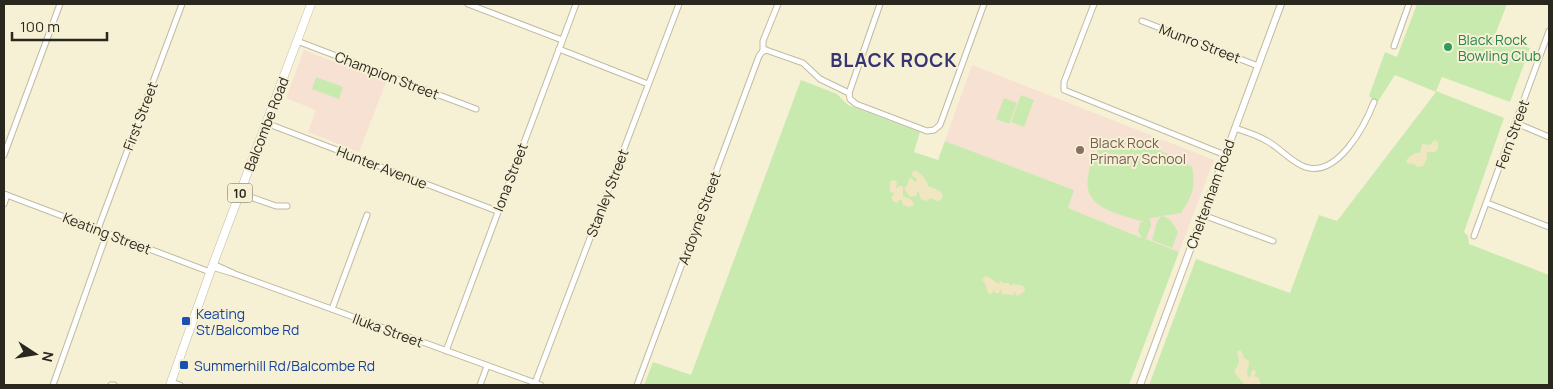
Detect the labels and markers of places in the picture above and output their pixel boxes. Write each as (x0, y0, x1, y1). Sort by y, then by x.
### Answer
place label: Black Rock Bowling Club (1458, 30, 1541, 65)
marker: Black Rock Bowling Club (1442, 41, 1454, 53)
place label: Black Rock Primary School (1090, 133, 1186, 168)
marker: Black Rock Primary School (1074, 144, 1086, 156)
place label: Keating St/Balcombe Rd (196, 304, 299, 339)
marker: Keating St/Balcombe Rd (180, 315, 192, 327)
place label: Summerhill Rd/Balcombe Rd (194, 356, 375, 375)
marker: Summerhill Rd/Balcombe Rd (178, 359, 190, 371)

